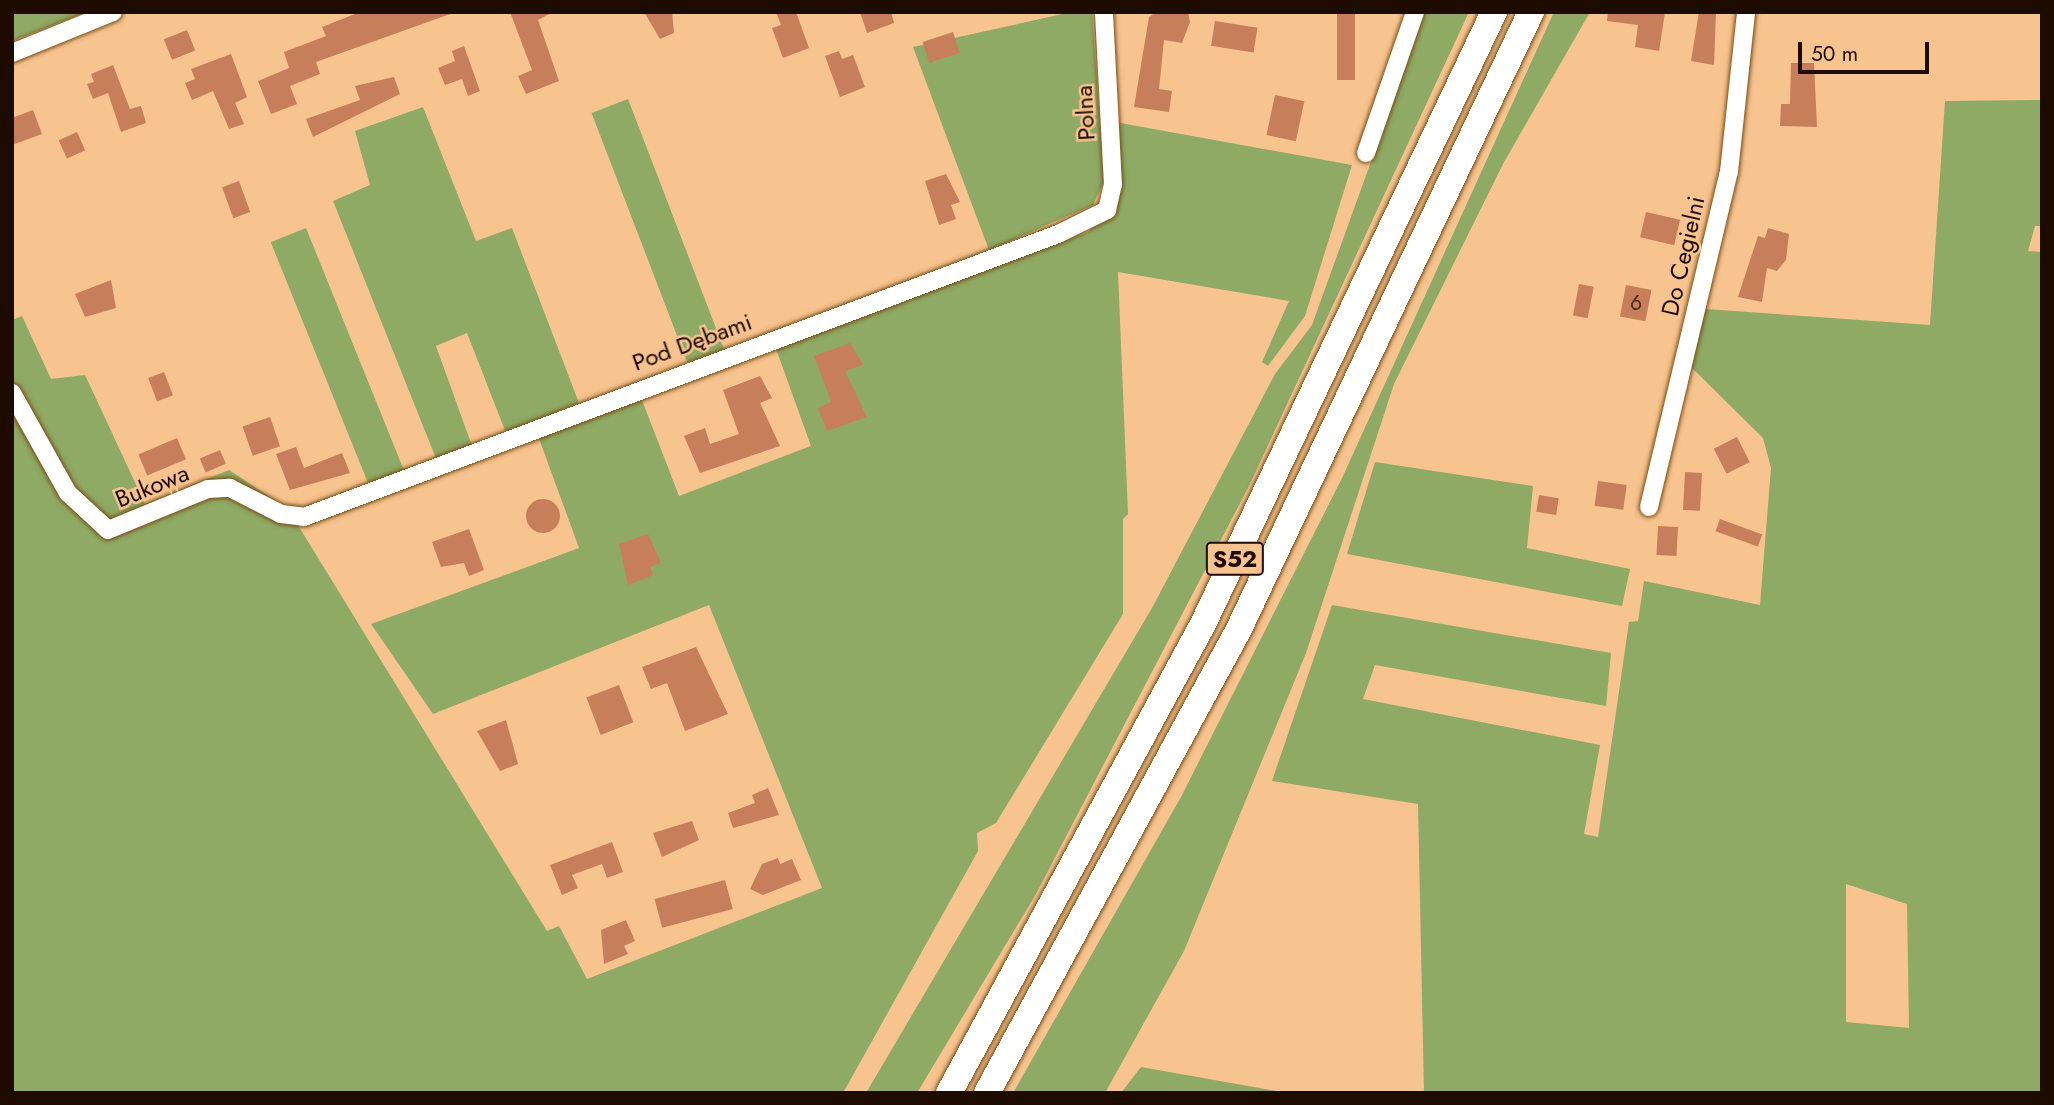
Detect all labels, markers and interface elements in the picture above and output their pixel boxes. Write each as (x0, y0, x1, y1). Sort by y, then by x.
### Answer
scale bar (1802, 28, 1933, 72)
text: 50 m (1811, 39, 1858, 69)
street label: Polna (1069, 85, 1101, 141)
street label: Do Cegielni (1655, 193, 1711, 319)
house number: 6 (1630, 290, 1642, 316)
street label: Pod Dębami (628, 307, 756, 377)
street label: Bukowa (111, 458, 193, 514)
road number: S52 (1205, 540, 1265, 579)

